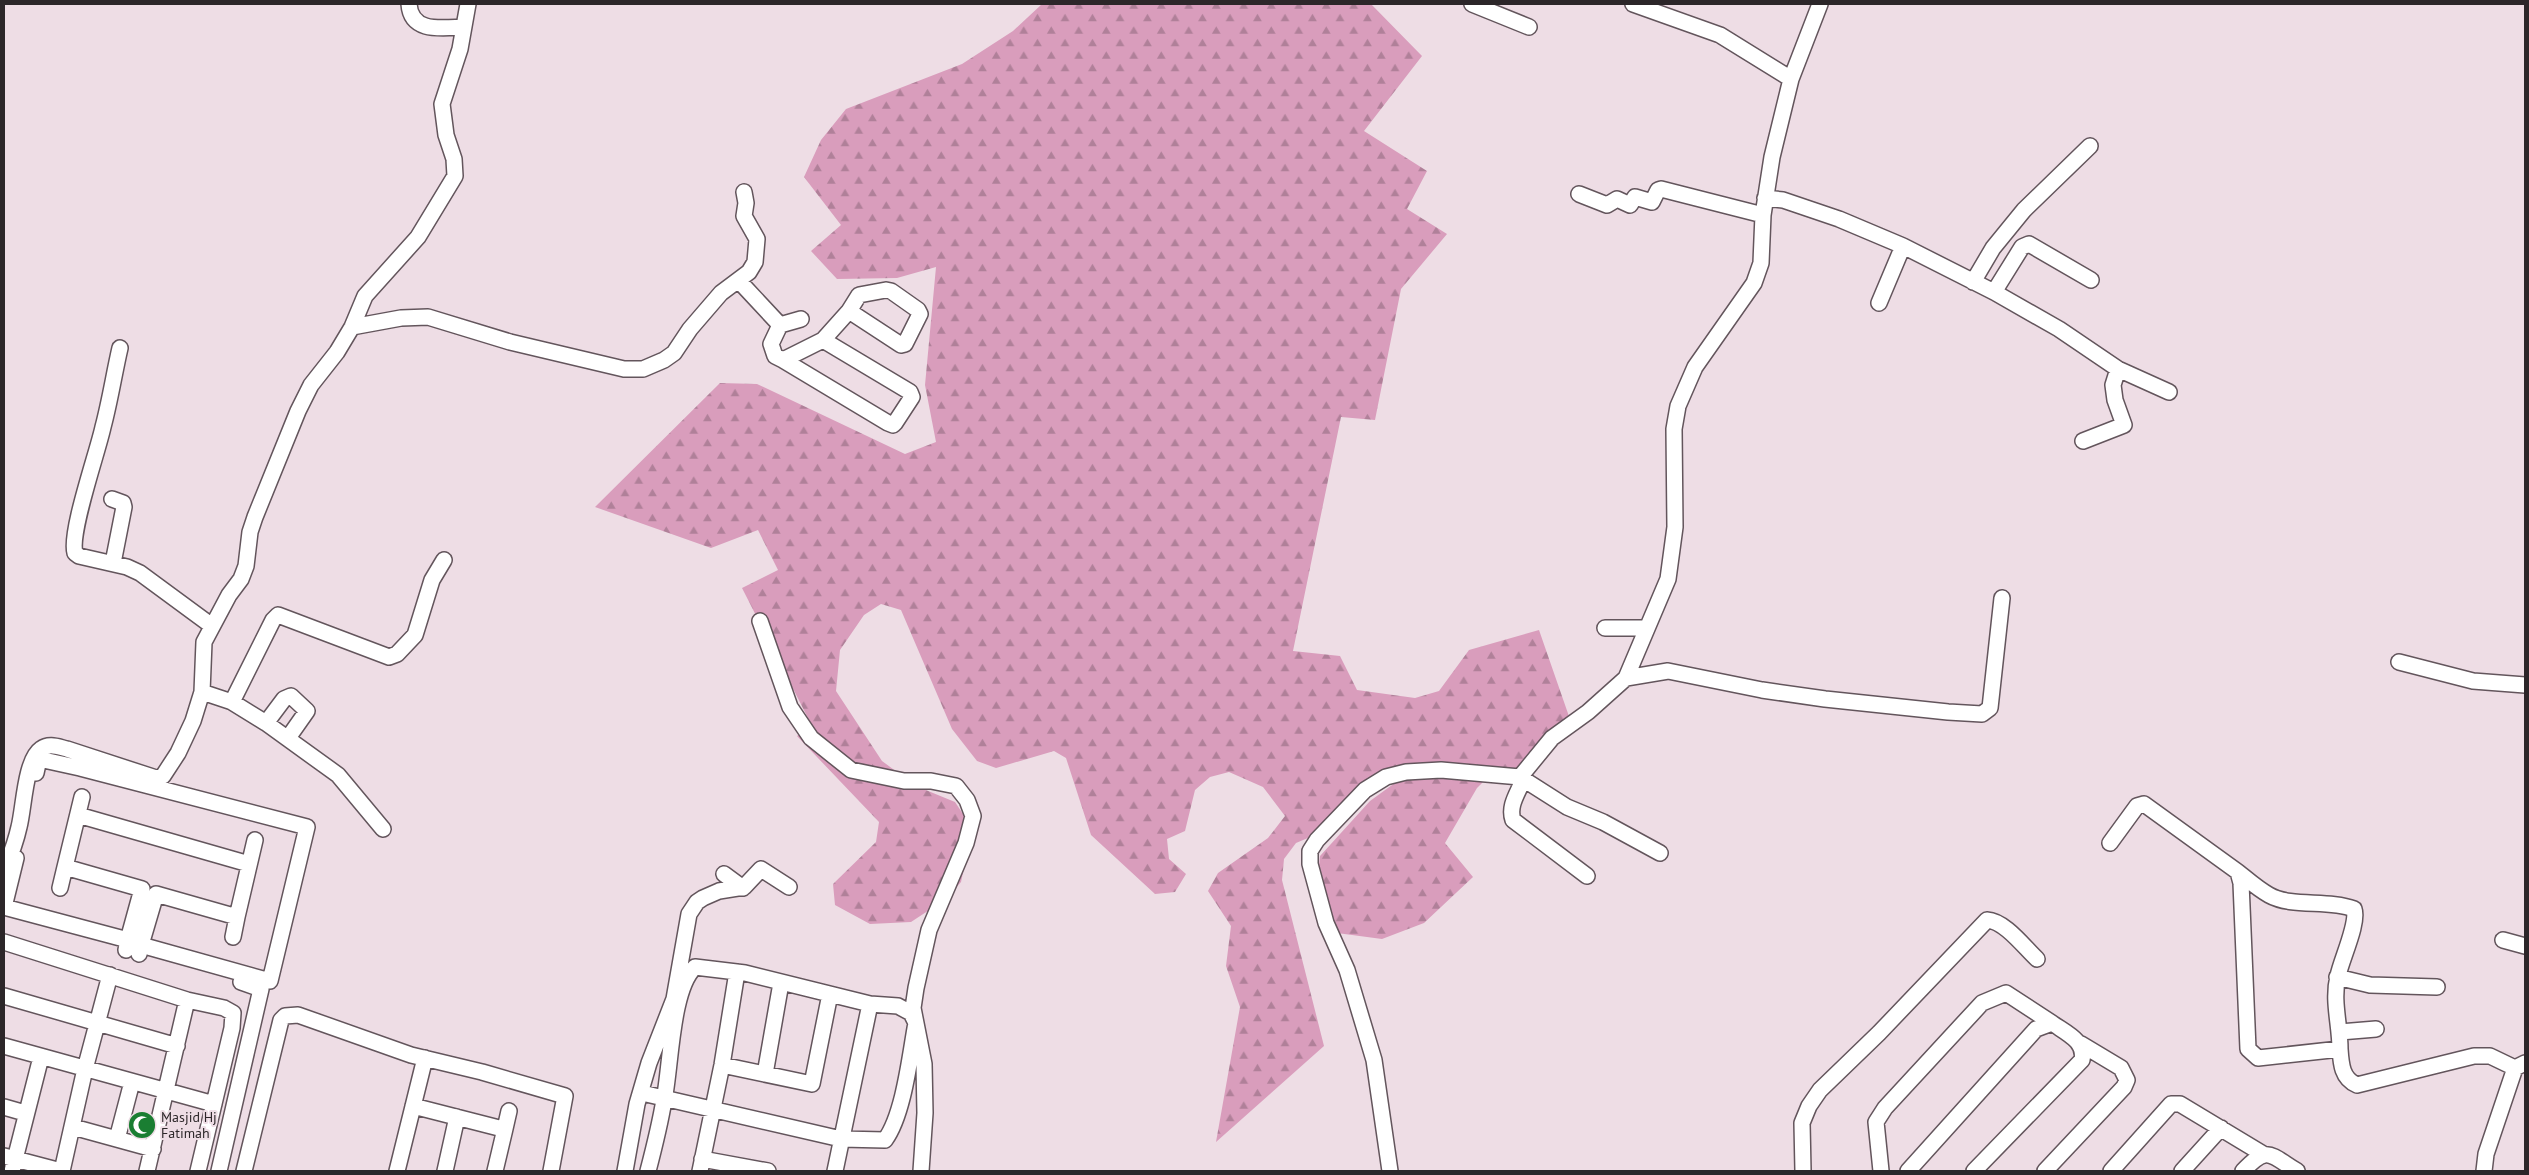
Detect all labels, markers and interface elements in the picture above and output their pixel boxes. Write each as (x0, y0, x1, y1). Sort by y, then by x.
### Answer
place label: Masjid Hj Fatimah (161, 1108, 217, 1142)
mosque icon: Masjid Hj Fatimah (127, 1110, 157, 1140)

